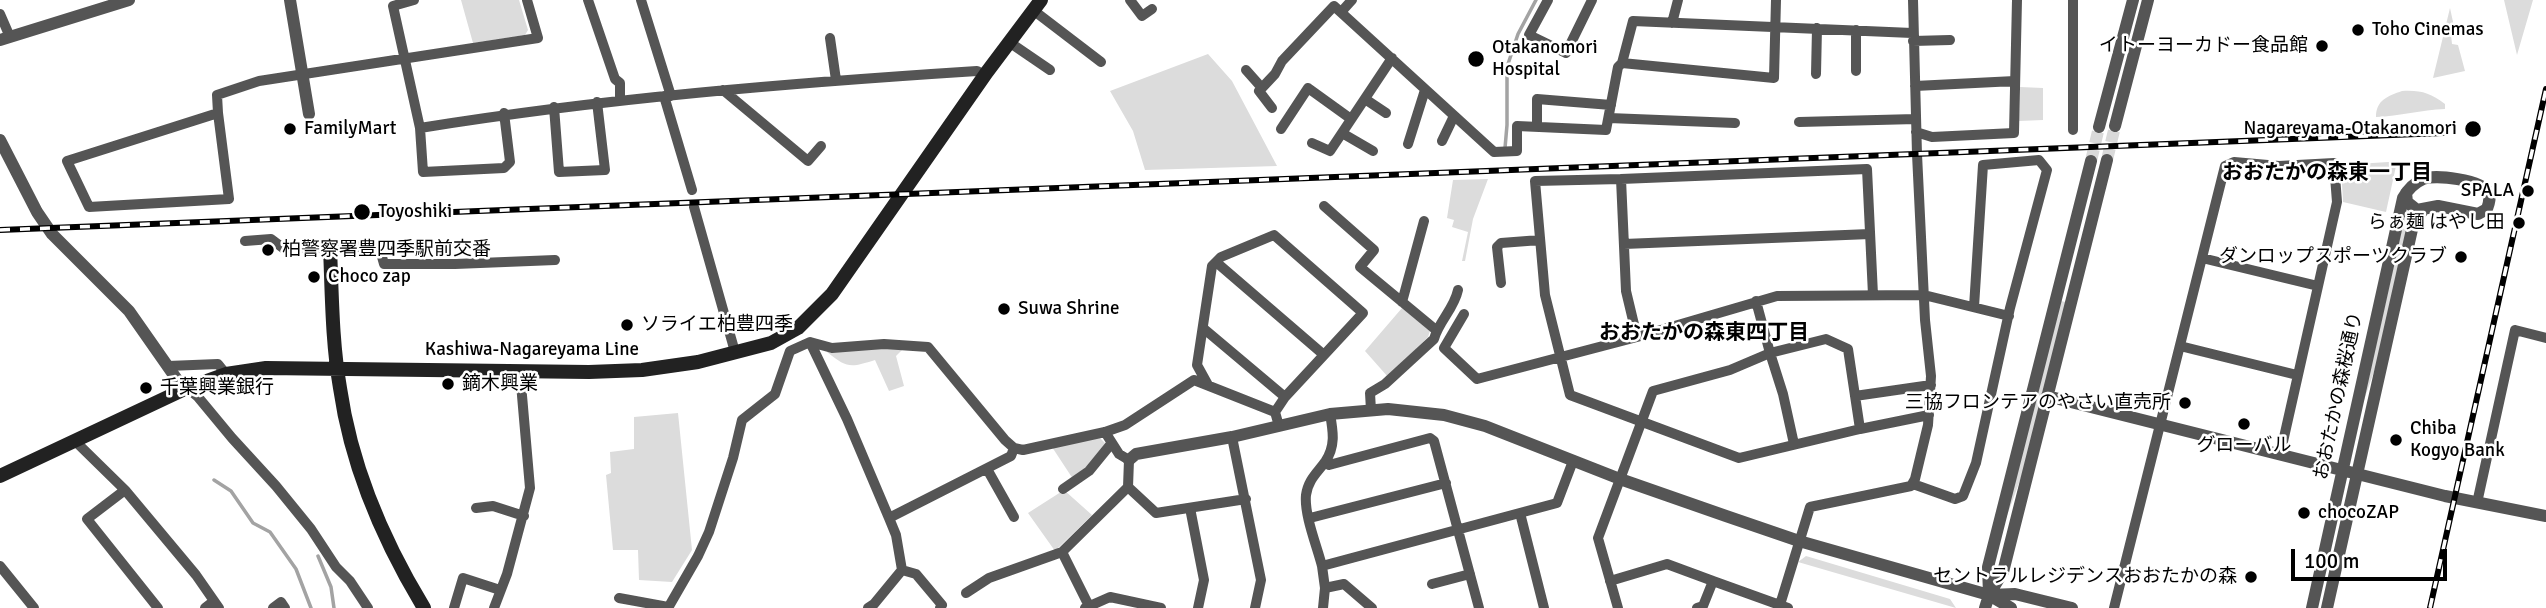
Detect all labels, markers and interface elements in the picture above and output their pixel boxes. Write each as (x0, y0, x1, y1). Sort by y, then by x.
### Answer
place label: Toho Cinemas (2372, 19, 2484, 41)
marker: Toho Cinemas (2350, 22, 2366, 38)
place label: イトーヨーカドー食品館 (2099, 35, 2308, 57)
place label: Otakanomori Hospital (1492, 37, 1598, 81)
marker: イトーヨーカドー食品館 (2314, 38, 2330, 54)
marker: Otakanomori Hospital (1466, 49, 1486, 69)
place label: FamilyMart (304, 118, 396, 140)
place label: Nagareyama-Otakanomori (2244, 118, 2457, 140)
marker: Nagareyama-Otakanomori (2463, 119, 2483, 139)
marker: FamilyMart (282, 121, 298, 137)
district label: おおたかの森東一丁目 (2222, 160, 2432, 186)
place label: SPALA (2461, 180, 2514, 202)
marker: SPALA (2520, 183, 2536, 199)
place label: Toyoshiki (378, 201, 452, 223)
marker: Toyoshiki (352, 202, 372, 222)
place label: らぁ麺 はやし田 (2368, 212, 2505, 234)
marker: らぁ麺 はやし田 (2511, 215, 2527, 231)
place label: 柏警察署豊四季駅前交番 (282, 239, 491, 261)
marker: 柏警察署豊四季駅前交番 (260, 242, 276, 258)
place label: ダンロップスポーツクラブ (2219, 246, 2447, 268)
marker: ダンロップスポーツクラブ (2453, 249, 2469, 265)
place label: Choco zap (328, 266, 411, 288)
marker: Choco zap (306, 269, 322, 285)
place label: Suwa Shrine (1018, 298, 1120, 320)
marker: Suwa Shrine (996, 301, 1012, 317)
street label: おおたかの森桜通り (2310, 310, 2368, 482)
place label: ソライエ柏豊四季 (641, 314, 793, 336)
marker: ソライエ柏豊四季 (619, 317, 635, 333)
district label: おおたかの森東四丁目 (1599, 320, 1809, 346)
street label: Kashiwa-Nagareyama Line (425, 339, 639, 361)
place label: 鏑木興業 (462, 373, 538, 395)
marker: 鏑木興業 (440, 376, 456, 392)
place label: 千葉興業銀行 (160, 377, 274, 399)
marker: 千葉興業銀行 (138, 380, 154, 396)
place label: 三協フロンテアのやさい直売所 (1905, 392, 2171, 414)
marker: 三協フロンテアのやさい直売所 (2177, 395, 2193, 411)
marker: グローバル (2236, 416, 2252, 432)
place label: Chiba Kogyo Bank (2410, 418, 2505, 462)
marker: Chiba Kogyo Bank (2388, 432, 2404, 448)
place label: グローバル (2197, 435, 2291, 457)
place label: chocoZAP (2318, 502, 2399, 524)
marker: chocoZAP (2296, 505, 2312, 521)
scale bar (2294, 534, 2450, 578)
text: 100 m (2304, 548, 2359, 574)
place label: セントラルレジデンスおおたかの森 (1933, 566, 2237, 588)
marker: セントラルレジデンスおおたかの森 (2243, 569, 2259, 585)

